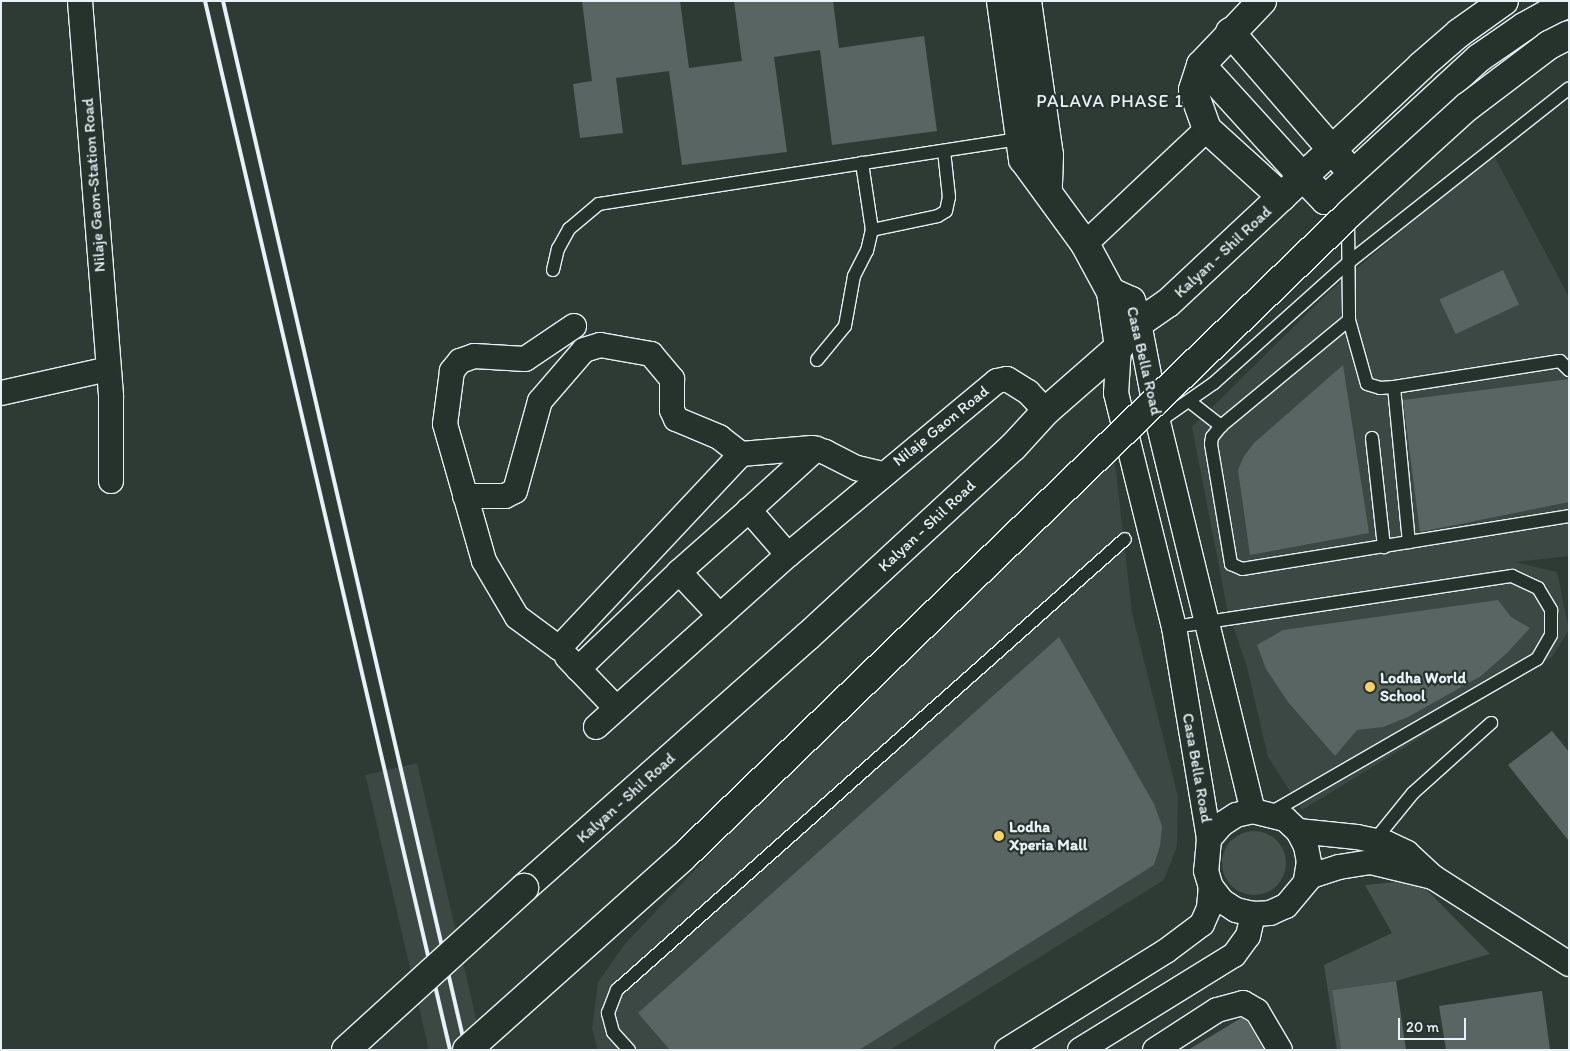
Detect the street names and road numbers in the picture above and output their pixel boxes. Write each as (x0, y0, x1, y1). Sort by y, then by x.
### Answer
street label: Nilaje Gaon-Station Road (78, 97, 110, 273)
street label: Kalyan - Shil Road (1171, 202, 1275, 302)
street label: Casa Bella Road (1122, 305, 1166, 417)
street label: Nilaje Gaon Road (889, 382, 993, 470)
street label: Kalyan - Shil Road (875, 476, 979, 576)
street label: Casa Bella Road (1178, 712, 1216, 824)
street label: Kalyan - Shil Road (573, 749, 679, 847)

